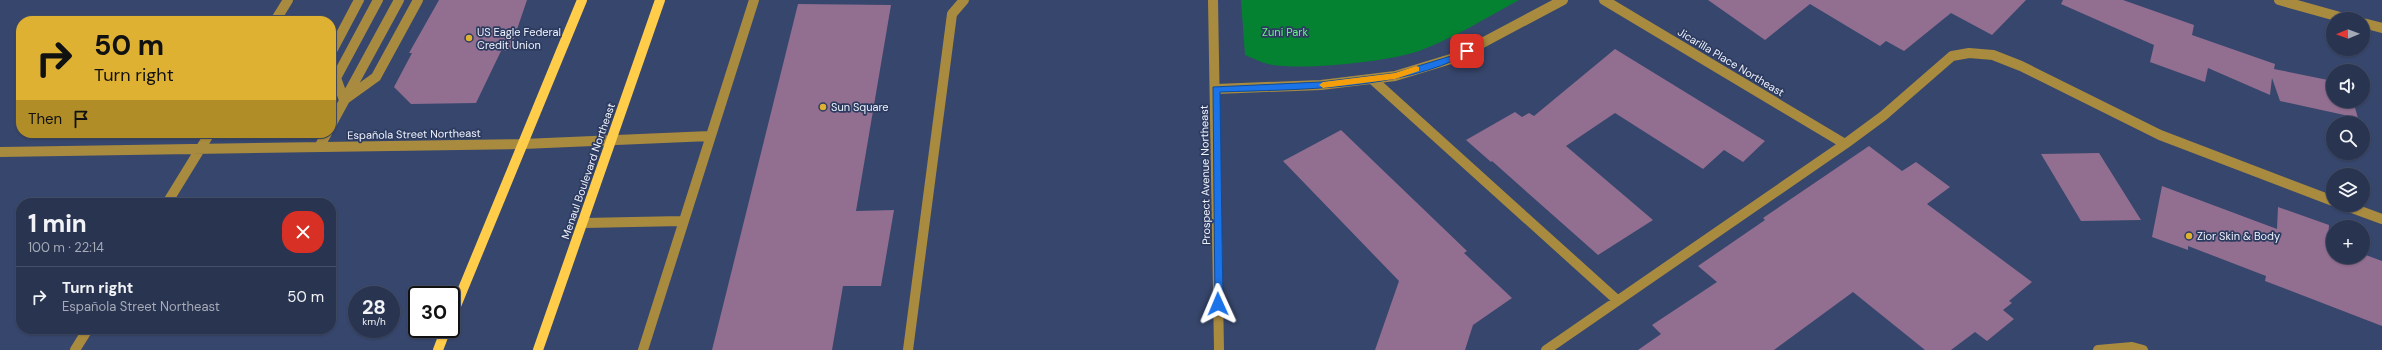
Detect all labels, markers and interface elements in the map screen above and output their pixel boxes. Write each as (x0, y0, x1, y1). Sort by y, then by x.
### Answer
north arrow (2326, 12, 2370, 56)
map controls (2326, 12, 2370, 264)
place label: US Eagle Federal Credit Union (477, 25, 561, 52)
park label: Zuni Park (1262, 25, 1308, 39)
street label: Jicarilla Place Northeast (1675, 25, 1787, 99)
text: 50 m (94, 27, 164, 64)
icon: right (28, 32, 80, 84)
marker: US Eagle Federal Credit Union (464, 33, 474, 43)
pin (1450, 34, 1484, 68)
icon: arrive (1456, 40, 1478, 62)
text: Turn right (94, 63, 174, 87)
button: sound (2326, 64, 2370, 108)
place label: Sun Square (831, 100, 889, 114)
street label: Menaul Boulevard Northeast (558, 101, 618, 241)
marker: Sun Square (818, 102, 828, 112)
street label: Prospect Avenue Northeast (1197, 105, 1213, 245)
icon: arrive (70, 108, 92, 130)
text: Then (28, 109, 62, 129)
button: search (2326, 116, 2370, 160)
street label: Española Street Northeast (347, 126, 481, 142)
button: layers (2326, 168, 2370, 212)
text: 1 min (28, 208, 87, 239)
button: close (282, 211, 324, 253)
button: + (2326, 220, 2370, 264)
place label: Zior Skin & Body (2197, 229, 2280, 243)
marker: Zior Skin & Body (2184, 231, 2194, 241)
text: 100 m · 22:14 (28, 239, 104, 256)
text: Turn right (62, 278, 133, 298)
position arrow (1197, 283, 1239, 325)
icon: right (28, 286, 50, 308)
speed limit sign: 30 (408, 286, 460, 338)
text: 50 m (287, 287, 324, 307)
text: 28 (362, 294, 386, 320)
text: Española Street Northeast (62, 298, 220, 315)
text: km/h (362, 315, 386, 328)

